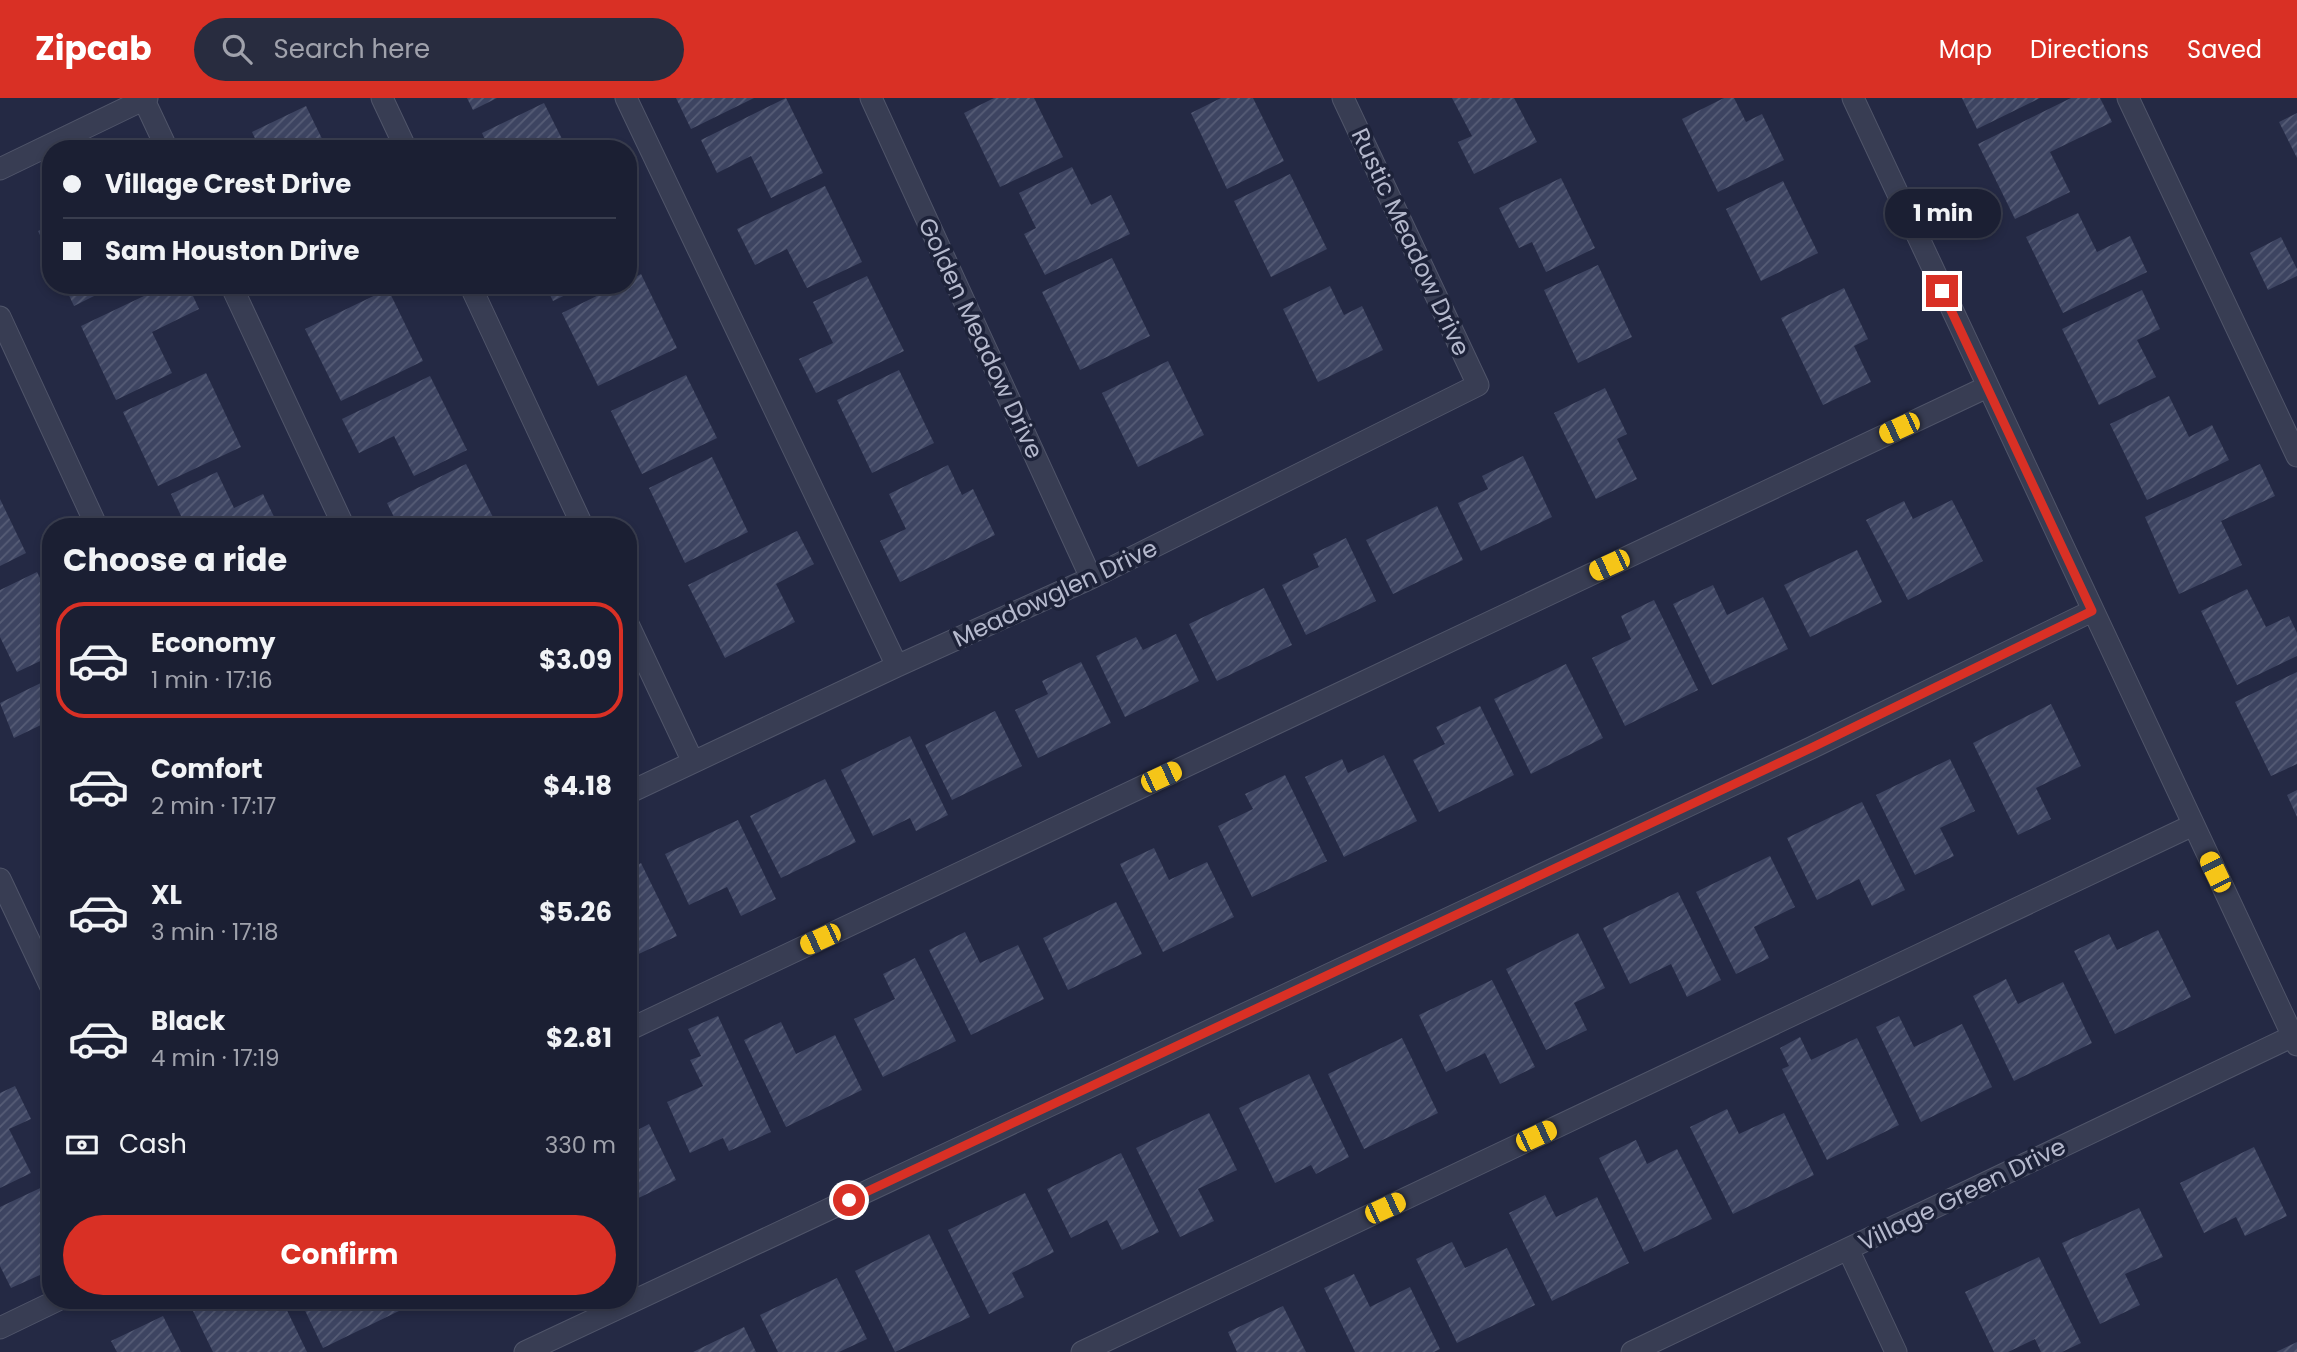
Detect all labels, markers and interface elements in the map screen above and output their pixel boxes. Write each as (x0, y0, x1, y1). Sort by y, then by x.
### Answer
search box (194, 18, 684, 81)
text: Zipcab (35, 25, 152, 72)
icon: search (218, 30, 256, 68)
text: Search here (274, 31, 430, 67)
text: Map (1939, 33, 1992, 66)
text: Directions (2030, 33, 2149, 66)
text: Saved (2187, 33, 2262, 66)
street label: Rustic Meadow Drive (1344, 123, 1478, 361)
text: Village Crest Drive (105, 166, 351, 202)
callout: 1 min (1884, 190, 2000, 238)
text: 1 min (1913, 197, 1973, 229)
street label: Golden Meadow Drive (911, 212, 1051, 464)
text: Sam Houston Drive (105, 233, 359, 269)
route end (1926, 275, 1958, 307)
car (1876, 410, 1923, 446)
street label: Meadowglen Drive (947, 531, 1163, 655)
text: Choose a ride (63, 537, 287, 582)
car (1586, 547, 1633, 583)
text: Economy (151, 625, 275, 661)
icon: car (67, 629, 130, 692)
text: $3.09 (539, 642, 612, 678)
text: 1 min · 17:16 (151, 664, 273, 696)
text: Comfort (151, 751, 263, 787)
icon: car (67, 755, 130, 818)
car (1138, 759, 1185, 795)
text: $4.18 (543, 768, 612, 804)
text: 2 min · 17:17 (151, 790, 276, 822)
car (2197, 849, 2234, 895)
text: XL (151, 877, 182, 913)
icon: car (67, 881, 130, 944)
text: $5.26 (539, 894, 612, 930)
text: 3 min · 17:18 (151, 916, 279, 948)
car (797, 921, 844, 957)
text: Black (151, 1003, 225, 1039)
icon: car (67, 1007, 130, 1070)
text: $2.81 (546, 1020, 612, 1056)
text: 4 min · 17:19 (151, 1042, 280, 1074)
car (1513, 1118, 1560, 1154)
icon: cash (63, 1126, 101, 1164)
text: Cash (119, 1126, 187, 1162)
text: 330 m (545, 1129, 616, 1161)
street label: Village Green Drive (1853, 1129, 2071, 1259)
route start (833, 1184, 865, 1216)
car (1362, 1190, 1409, 1226)
button: Confirm (63, 1215, 616, 1295)

